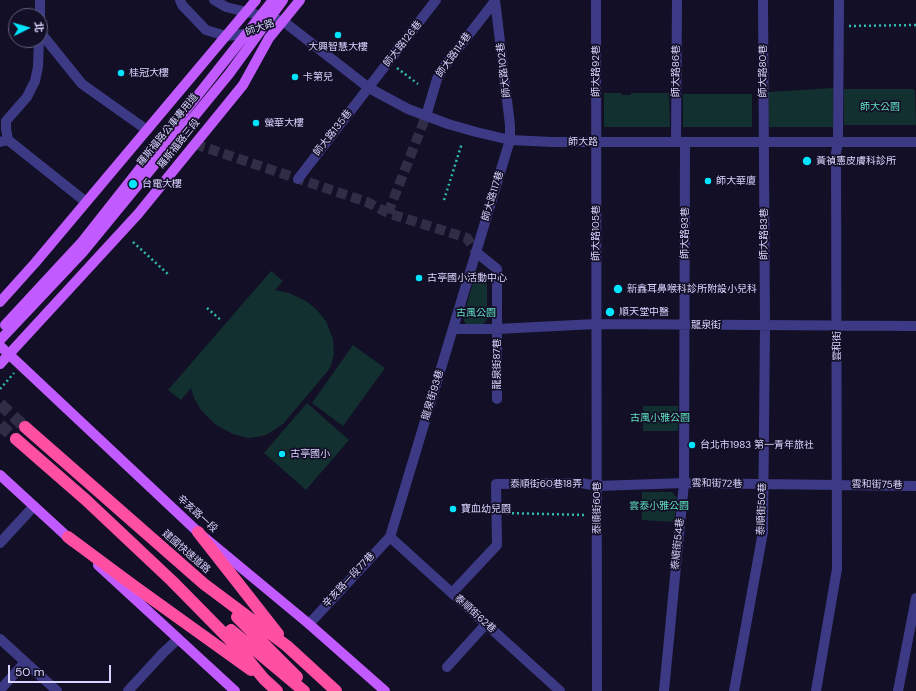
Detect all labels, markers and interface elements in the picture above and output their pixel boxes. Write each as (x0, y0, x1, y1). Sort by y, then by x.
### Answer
north arrow (8, 8, 48, 48)
street label: 師大路 (244, 17, 276, 39)
street label: 師大路126巷 (381, 19, 425, 69)
text: 北 (32, 21, 46, 33)
marker: 大興智慧大樓 (333, 30, 343, 40)
street label: 師大路114巷 (434, 30, 474, 80)
place label: 大興智慧大樓 (308, 41, 368, 53)
street label: 師大路102巷 (495, 42, 513, 98)
street label: 師大路92巷 (590, 45, 602, 97)
street label: 師大路86巷 (670, 45, 682, 97)
street label: 師大路80巷 (757, 45, 769, 97)
place label: 桂冠大樓 (129, 67, 169, 79)
marker: 桂冠大樓 (116, 68, 126, 78)
place label: 卡第兒 (303, 71, 333, 83)
marker: 卡第兒 (290, 72, 300, 82)
street label: 羅斯福路公車專用道 (135, 91, 201, 169)
park label: 師大公園 (860, 101, 900, 113)
street label: 師大路135巷 (311, 108, 355, 158)
street label: 羅斯福路三段 (155, 117, 203, 171)
place label: 螢華大樓 (264, 117, 304, 129)
marker: 螢華大樓 (251, 118, 261, 128)
street label: 師大路 (568, 136, 598, 148)
marker: 黃禎憲皮膚科診所 (801, 155, 813, 167)
place label: 黃禎憲皮膚科診所 (816, 155, 896, 167)
street label: 師大路117巷 (480, 170, 506, 222)
place label: 師大華廈 (716, 175, 756, 187)
marker: 師大華廈 (703, 176, 713, 186)
marker: 台電大樓 (127, 178, 139, 190)
place label: 台電大樓 (142, 178, 182, 190)
street label: 師大路105巷 (590, 205, 602, 261)
street label: 師大路93巷 (679, 207, 691, 259)
street label: 師大路83巷 (758, 208, 770, 260)
place label: 古亭國小活動中心 (427, 272, 507, 284)
marker: 古亭國小活動中心 (414, 273, 424, 283)
marker: 新鑫耳鼻喉科診所附設小兒科 (612, 283, 624, 295)
place label: 新鑫耳鼻喉科診所附設小兒科 (627, 283, 757, 295)
marker: 順天堂中醫 (604, 306, 616, 318)
place label: 順天堂中醫 (619, 306, 669, 318)
park label: 古風公園 (456, 307, 496, 319)
street label: 龍泉街 (691, 319, 721, 331)
street label: 雲和街 (831, 331, 843, 361)
street label: 龍泉街87巷 (491, 338, 503, 390)
street label: 龍泉街93巷 (420, 368, 446, 422)
park label: 古風小雅公園 (630, 412, 690, 424)
place label: 台北市1983 第一青年旅社 (700, 439, 814, 451)
marker: 台北市1983 第一青年旅社 (687, 440, 697, 450)
place label: 古亭國小 (290, 448, 330, 460)
marker: 古亭國小 (277, 449, 287, 459)
street label: 泰順街60巷18弄 (510, 478, 582, 490)
street label: 雲和街72巷 (691, 478, 743, 490)
street label: 雲和街75巷 (851, 479, 903, 491)
street label: 泰順街60巷 (591, 481, 603, 535)
street label: 泰順街50巷 (755, 482, 769, 536)
street label: 辛亥路一段 (174, 493, 220, 535)
park label: 雲泰小雅公園 (629, 500, 689, 512)
place label: 寶血幼兒園 (461, 503, 511, 515)
marker: 寶血幼兒園 (448, 504, 458, 514)
street label: 泰順街54巷 (669, 517, 687, 571)
street label: 建國快速道路 (159, 528, 213, 576)
street label: 辛亥路一段77巷 (321, 550, 377, 610)
street label: 泰順街62巷 (452, 592, 498, 636)
scale bar (10, 657, 113, 683)
text: 50 m (15, 664, 44, 680)

